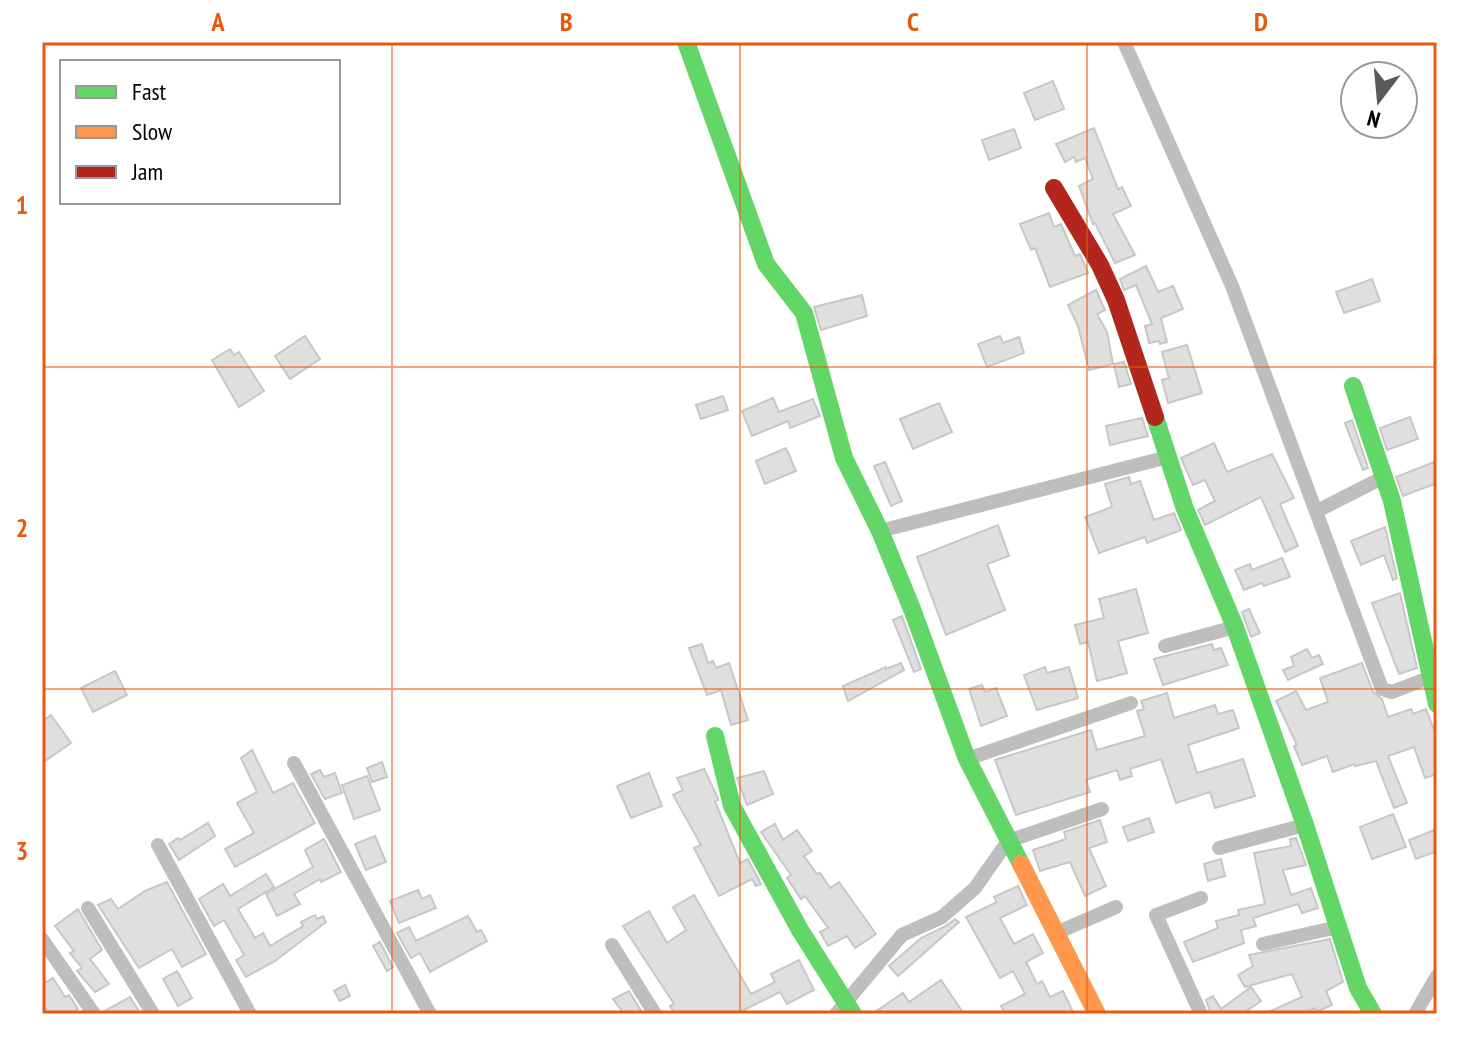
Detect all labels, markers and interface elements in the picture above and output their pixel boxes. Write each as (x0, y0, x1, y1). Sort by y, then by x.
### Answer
text: A (210, 5, 225, 38)
text: B (560, 5, 573, 38)
text: C (907, 5, 919, 38)
text: D (1254, 5, 1268, 38)
legend (60, 60, 340, 204)
north arrow (1339, 60, 1419, 140)
text: Fast (132, 76, 167, 107)
text: N (1364, 104, 1383, 134)
text: Slow (132, 116, 173, 147)
text: Jam (131, 156, 163, 187)
text: 1 (16, 188, 28, 221)
text: 2 (16, 511, 28, 544)
text: 3 (16, 834, 28, 867)

